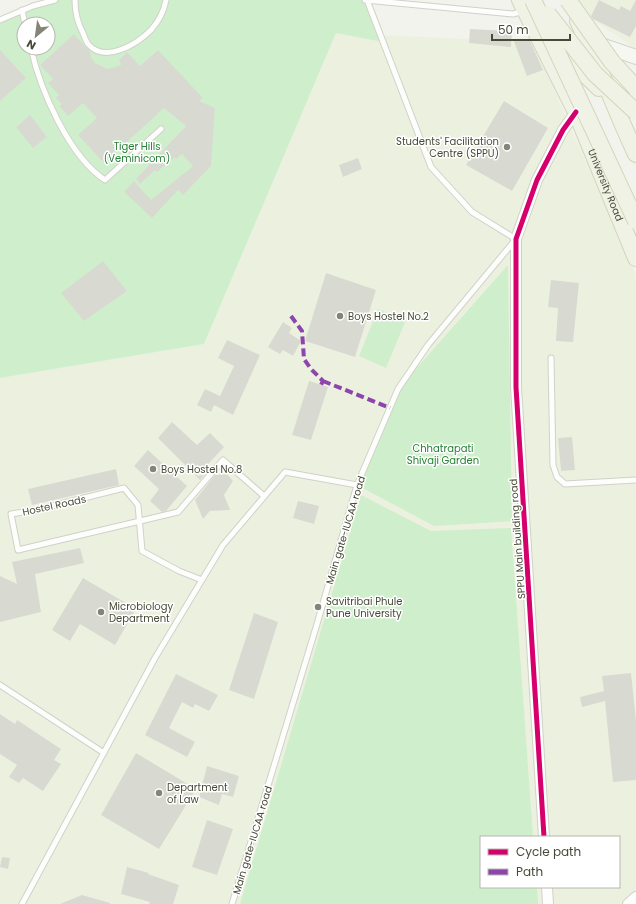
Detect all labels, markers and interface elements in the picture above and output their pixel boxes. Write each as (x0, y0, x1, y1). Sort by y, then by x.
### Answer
north arrow (16, 16, 56, 56)
scale bar (492, 16, 570, 42)
text: 50 m (498, 21, 529, 38)
text: N (24, 36, 39, 54)
place label: Students' Facilitation Centre (SPPU) (396, 134, 499, 161)
park label: Tiger Hills (Veminicom) (104, 139, 170, 166)
marker: Students' Facilitation Centre (SPPU) (502, 142, 512, 152)
street label: University Road (584, 147, 627, 223)
place label: Boys Hostel No.2 (348, 309, 429, 324)
marker: Boys Hostel No.2 (335, 311, 345, 321)
park label: Chhatrapati Shivaji Garden (407, 441, 479, 468)
place label: Boys Hostel No.8 (161, 462, 242, 477)
marker: Boys Hostel No.8 (148, 464, 158, 474)
street label: Main gate-IUCAA road (322, 474, 369, 586)
street label: SPPU Main building road (506, 478, 529, 600)
street label: Hostel Roads (21, 491, 87, 520)
place label: Savitribai Phule Pune University (326, 594, 402, 621)
place label: Microbiology Department (109, 599, 174, 626)
marker: Savitribai Phule Pune University (313, 602, 323, 612)
marker: Microbiology Department (96, 607, 106, 617)
place label: Department of Law (167, 780, 228, 807)
street label: Main gate-IUCAA road (229, 784, 276, 896)
marker: Department of Law (154, 788, 164, 798)
legend (480, 836, 620, 888)
text: Cycle path (516, 843, 581, 860)
text: Path (516, 863, 543, 880)

